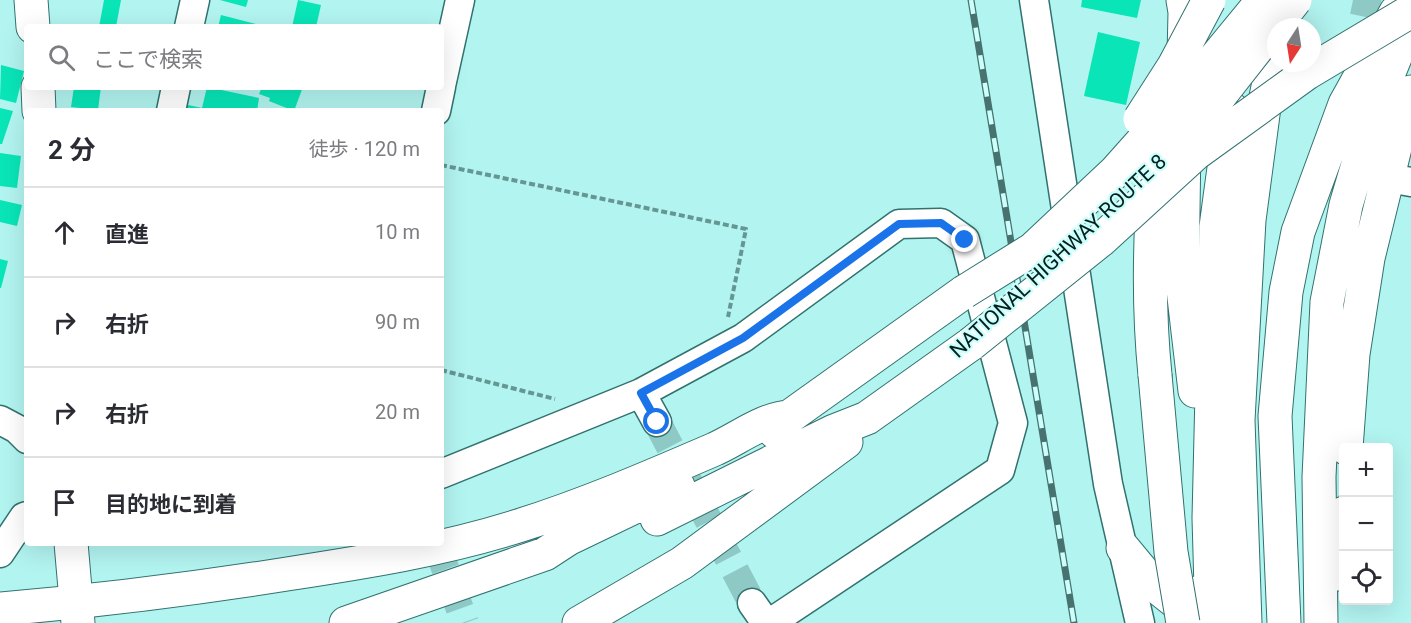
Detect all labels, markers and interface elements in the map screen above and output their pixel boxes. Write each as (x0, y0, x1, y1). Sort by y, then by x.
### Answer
north arrow (1267, 18, 1321, 72)
search box (24, 24, 444, 90)
icon: search (45, 41, 78, 74)
text: ここで検索 (93, 47, 203, 72)
text: 2 分 (48, 135, 95, 165)
text: 徒歩 · 120 m (309, 137, 420, 161)
street label: NATIONAL HIGHWAY ROUTE 8 (945, 149, 1171, 363)
icon: ahead (48, 216, 81, 249)
text: 10 m (375, 220, 420, 244)
text: 直進 (105, 222, 149, 247)
route end (951, 226, 977, 252)
icon: right (48, 306, 81, 339)
text: 90 m (375, 310, 420, 334)
text: 右折 (105, 312, 149, 337)
icon: right (48, 396, 81, 429)
text: 20 m (375, 400, 420, 424)
text: 右折 (105, 402, 149, 427)
route start (643, 408, 669, 434)
map controls (1339, 443, 1393, 605)
button: + (1339, 443, 1393, 497)
icon: arrive (48, 486, 81, 519)
text: 目的地に到着 (105, 492, 237, 517)
button: − (1339, 497, 1393, 551)
button: locate (1339, 551, 1393, 605)

